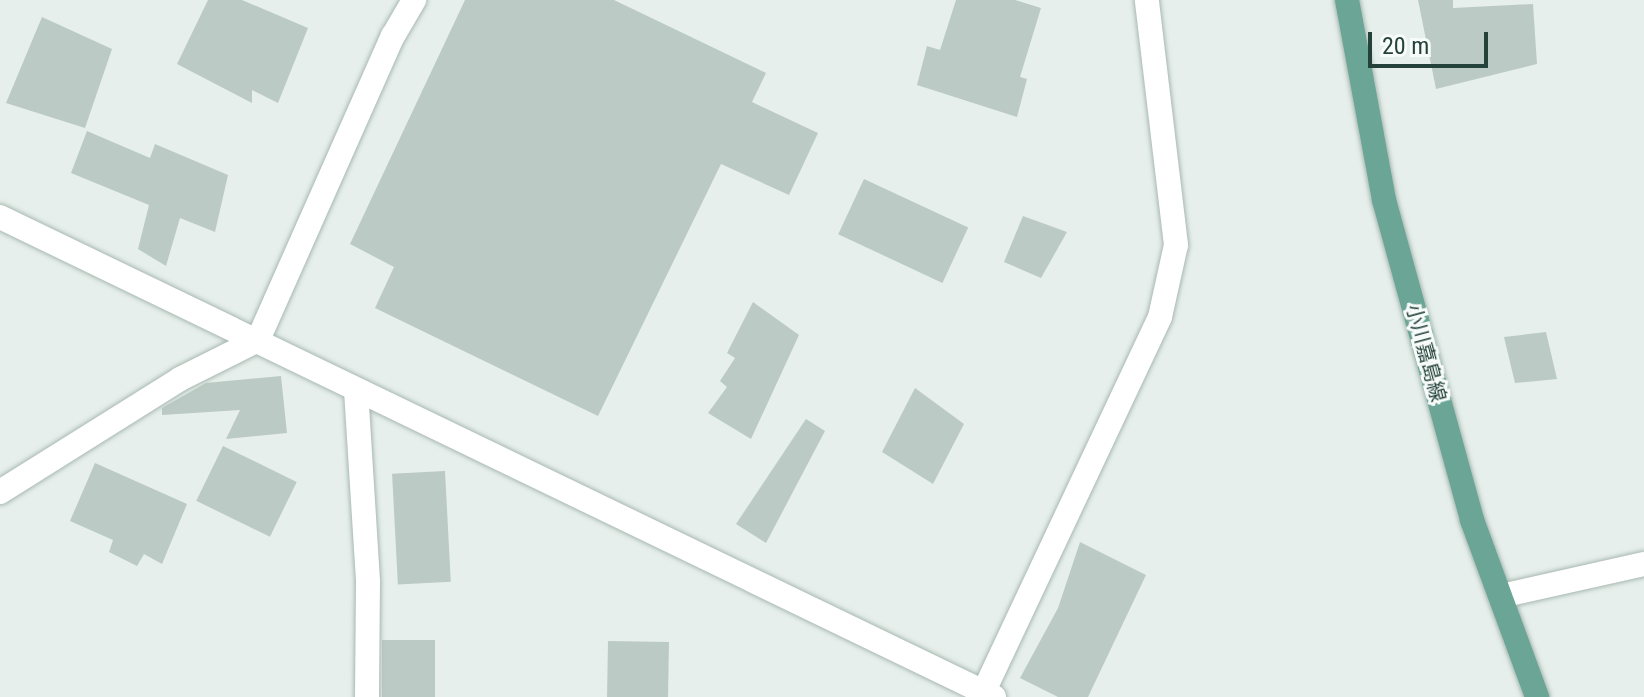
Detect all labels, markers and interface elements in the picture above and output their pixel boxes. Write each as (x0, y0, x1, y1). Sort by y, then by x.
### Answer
scale bar (1372, 16, 1492, 66)
text: 20 m (1382, 32, 1429, 60)
street label: 小川嘉島線 (1401, 302, 1451, 404)

